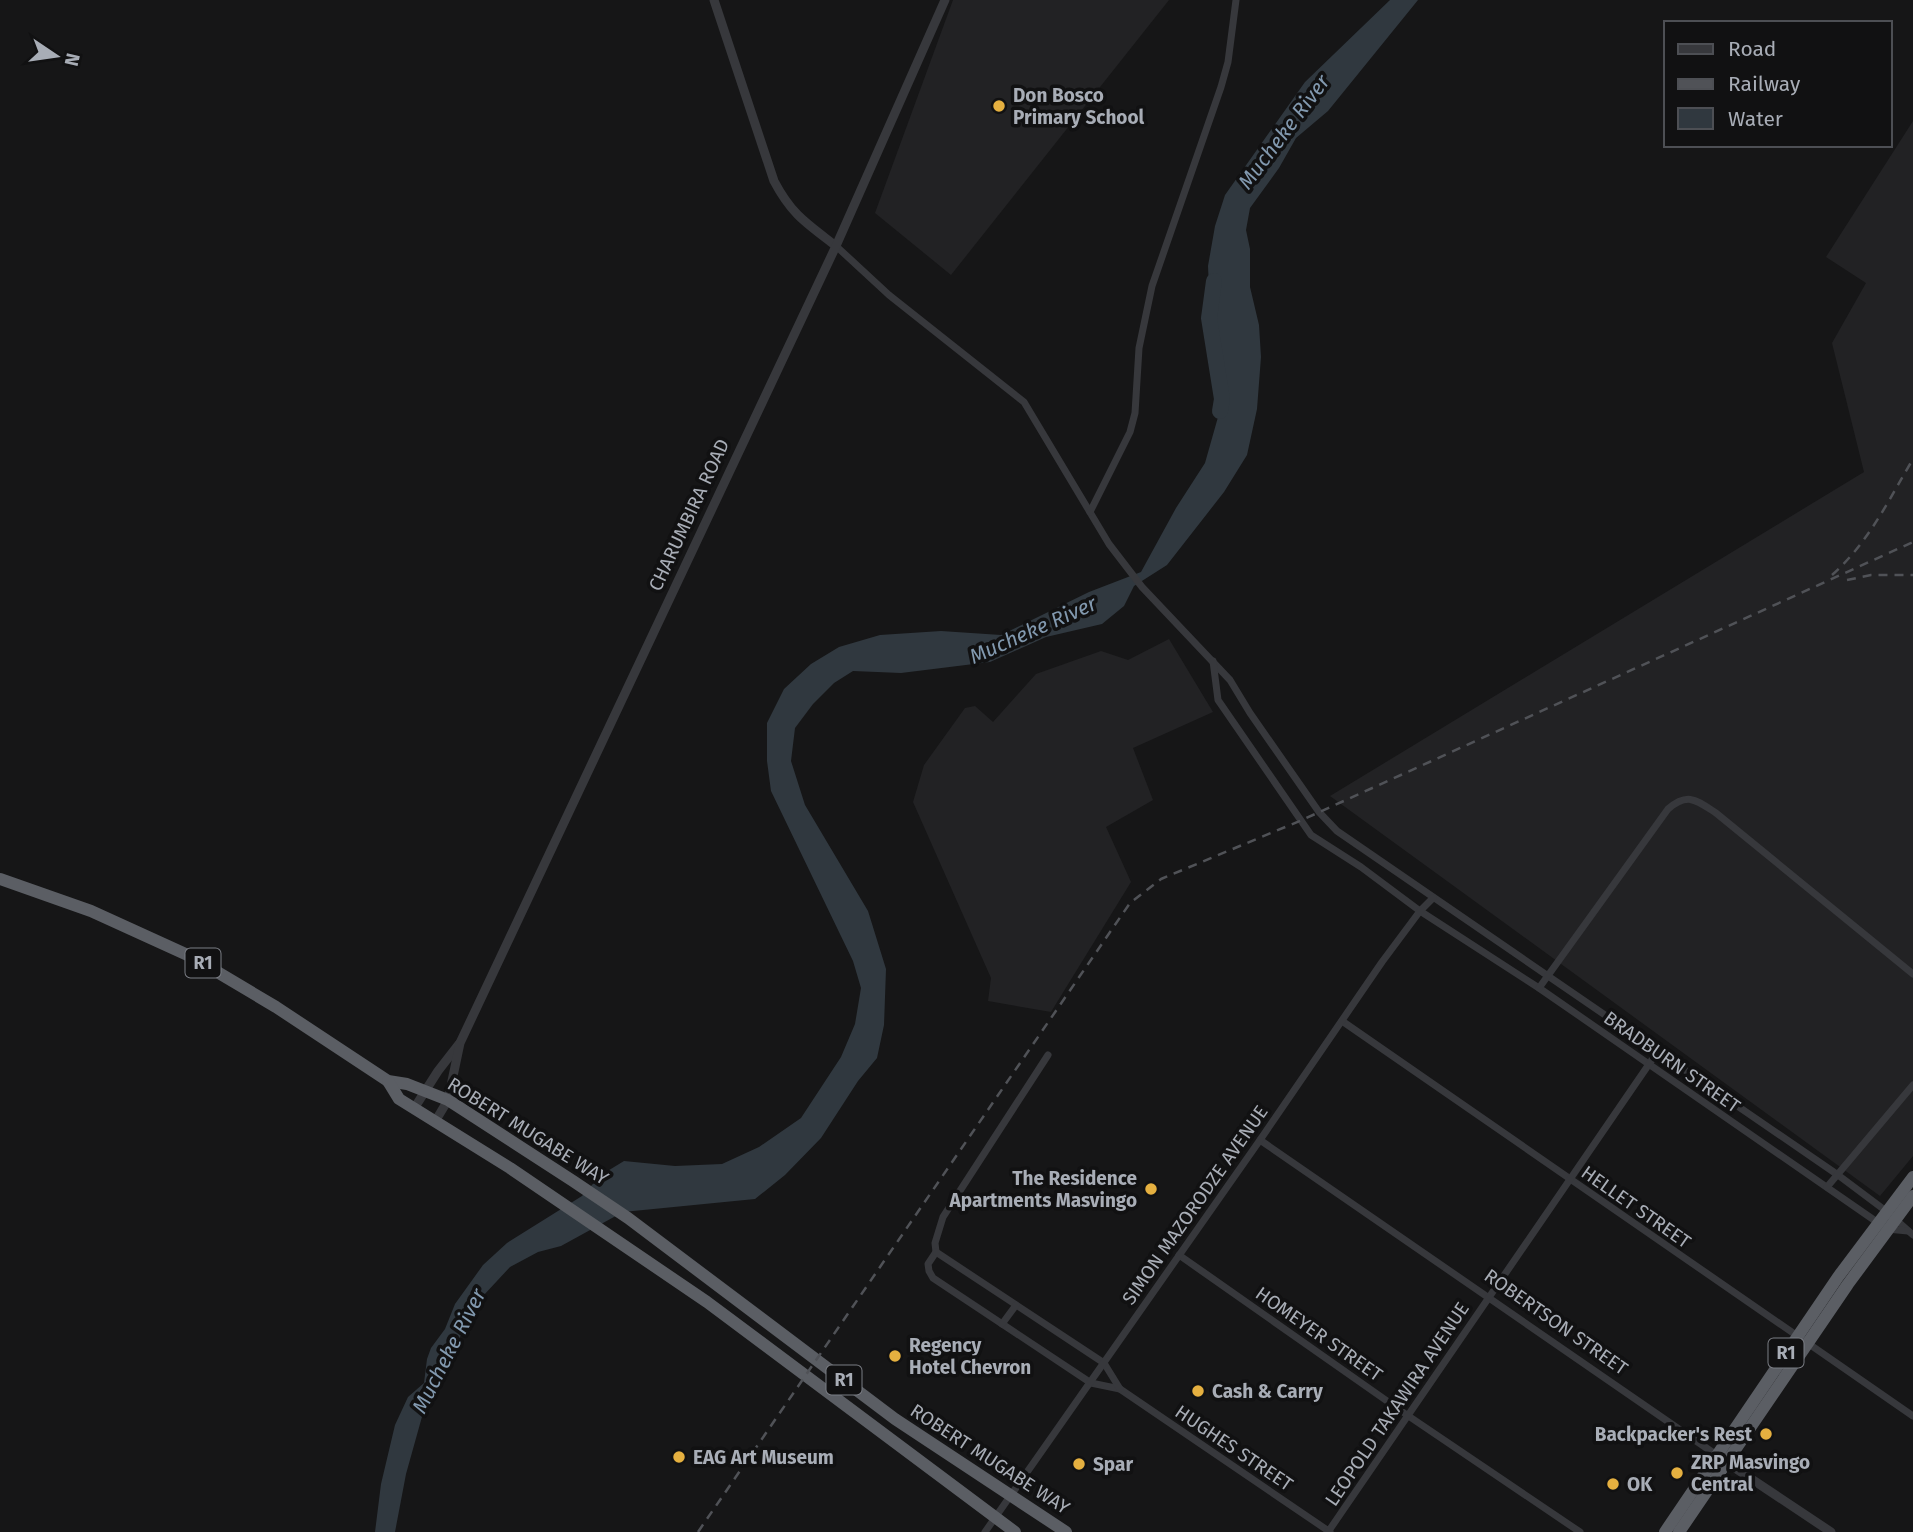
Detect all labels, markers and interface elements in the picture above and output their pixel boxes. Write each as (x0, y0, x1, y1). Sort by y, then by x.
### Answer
north arrow (21, 21, 91, 91)
legend (1664, 21, 1892, 147)
text: Road (1728, 36, 1776, 62)
text: N (59, 51, 85, 68)
water label: Mucheke River (1233, 69, 1336, 194)
text: Railway (1728, 71, 1801, 97)
place label: Don Bosco Primary School (1013, 84, 1145, 129)
marker: Don Bosco Primary School (991, 98, 1007, 114)
text: Water (1728, 106, 1783, 132)
street label: CHARUMBIRA ROAD (644, 435, 734, 595)
water label: Mucheke River (965, 590, 1102, 670)
road number: R1 (186, 948, 220, 978)
street label: BRADBURN STREET (1599, 1006, 1745, 1118)
street label: ROBERT MUGABE WAY (443, 1072, 613, 1190)
street label: SIMON MAZORODZE AVENUE (1117, 1101, 1273, 1309)
street label: HELLET STREET (1577, 1161, 1695, 1253)
place label: The Residence Apartments Masvingo (949, 1167, 1137, 1212)
marker: The Residence Apartments Masvingo (1143, 1181, 1159, 1197)
street label: ROBERTSON STREET (1480, 1264, 1632, 1380)
street label: HOMEYER STREET (1251, 1282, 1387, 1386)
water label: Mucheke River (406, 1283, 492, 1418)
street label: LEOPOLD TAKAWIRA AVENUE (1320, 1298, 1474, 1510)
place label: Regency Hotel Chevron (909, 1334, 1031, 1379)
road number: R1 (1768, 1338, 1803, 1368)
marker: Regency Hotel Chevron (887, 1348, 903, 1364)
road number: R1 (826, 1366, 862, 1394)
place label: Cash & Carry (1212, 1380, 1323, 1403)
marker: Cash & Carry (1190, 1383, 1206, 1399)
street label: ROBERT MUGABE WAY (906, 1399, 1074, 1519)
street label: HUGHES STREET (1171, 1400, 1297, 1496)
place label: Backpacker's Rest (1595, 1423, 1753, 1446)
marker: Backpacker's Rest (1758, 1426, 1774, 1442)
place label: EAG Art Museum (693, 1446, 834, 1469)
marker: EAG Art Museum (671, 1449, 687, 1465)
place label: ZRP Masvingo Central (1691, 1451, 1810, 1496)
place label: Spar (1093, 1453, 1133, 1476)
marker: Spar (1071, 1456, 1087, 1472)
marker: ZRP Masvingo Central (1669, 1465, 1685, 1481)
place label: OK (1627, 1473, 1653, 1496)
marker: OK (1605, 1476, 1621, 1492)

